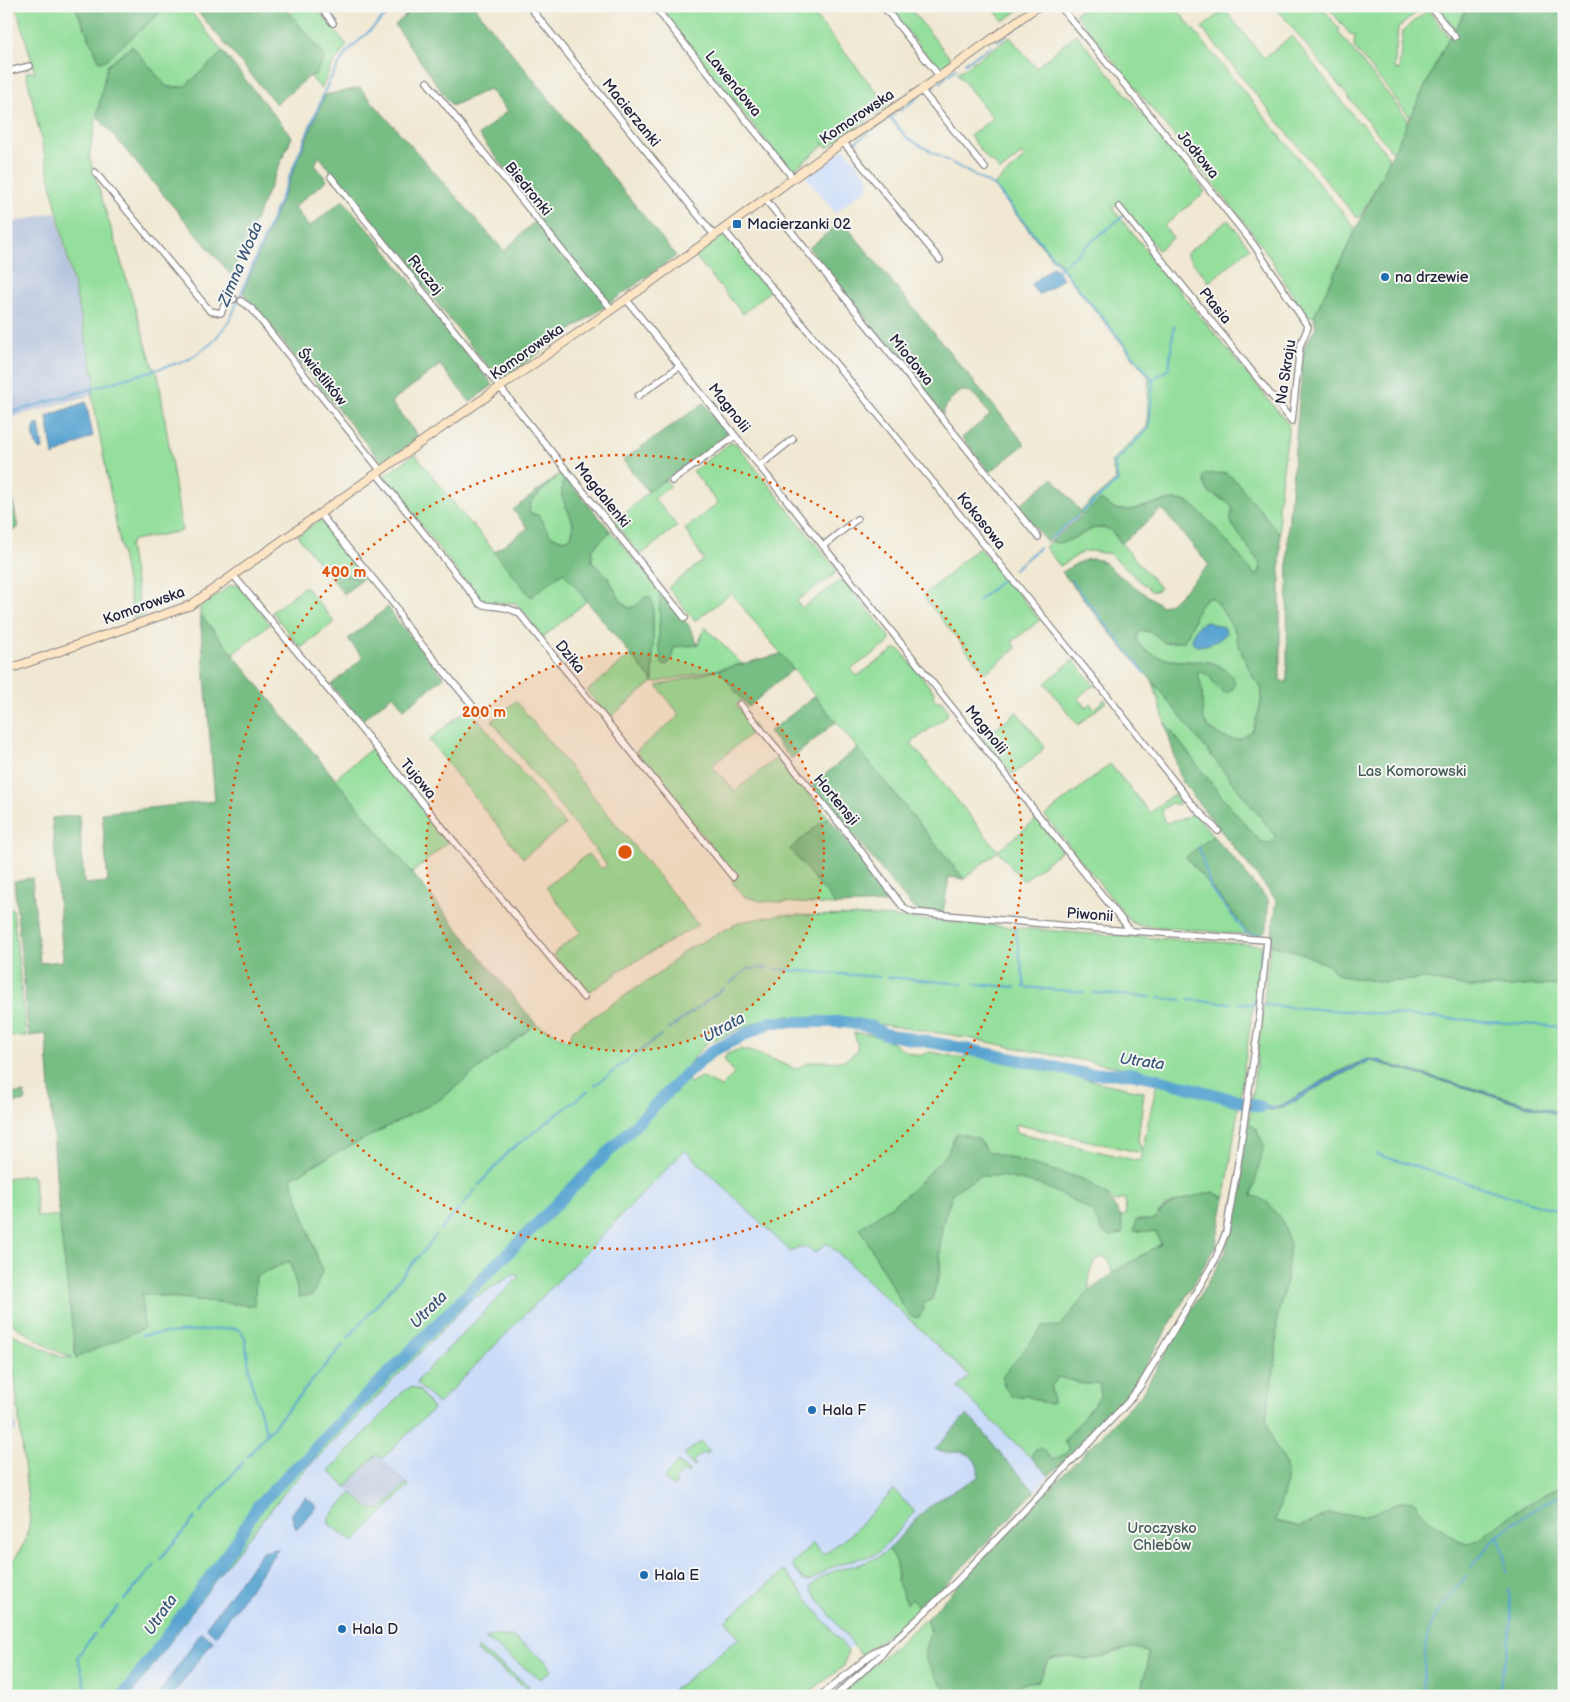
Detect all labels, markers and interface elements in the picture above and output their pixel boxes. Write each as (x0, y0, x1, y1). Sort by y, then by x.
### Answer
street label: Lawendowa (701, 47, 765, 121)
street label: Macierzanki (598, 75, 664, 151)
street label: Komorowska (816, 85, 898, 149)
street label: Jodłowa (1173, 127, 1223, 183)
street label: Biedronki (500, 158, 556, 220)
place label: Macierzanki 02 (747, 215, 851, 234)
marker: Macierzanki 02 (731, 218, 743, 230)
water label: Zimna Woda (214, 219, 267, 310)
street label: Ruczaj (403, 251, 447, 299)
place label: na drzewie (1395, 268, 1469, 287)
marker: na drzewie (1379, 271, 1391, 283)
street label: Ptasia (1195, 284, 1235, 328)
street label: Komorowska (487, 320, 567, 384)
street label: Miodowa (885, 331, 937, 389)
street label: Na Skraju (1271, 338, 1301, 406)
street label: Świetlików (293, 344, 351, 410)
street label: Magnolii (704, 380, 754, 436)
street label: Magdalenki (570, 458, 634, 532)
street label: Kokosowa (952, 489, 1010, 553)
text: 400 m (322, 563, 366, 582)
street label: Komorowska (101, 582, 187, 630)
street label: Dzika (551, 637, 589, 677)
street label: Magnolii (961, 702, 1011, 758)
text: 200 m (462, 703, 506, 722)
street label: Tujowa (396, 755, 440, 803)
park label: Las Komorowski (1358, 762, 1467, 781)
street label: Hortensji (809, 770, 863, 830)
centre of rings (616, 843, 634, 861)
street label: Piwonii (1066, 904, 1114, 926)
water label: Utrata (700, 1009, 748, 1047)
water label: Utrata (1118, 1049, 1166, 1075)
water label: Utrata (406, 1287, 452, 1333)
place label: Hala F (822, 1401, 866, 1420)
marker: Hala F (806, 1404, 818, 1416)
park label: Uroczysko Chlebów (1127, 1519, 1197, 1555)
place label: Hala E (654, 1566, 699, 1585)
marker: Hala E (638, 1569, 650, 1581)
water label: Utrata (140, 1591, 182, 1639)
place label: Hala D (352, 1620, 398, 1639)
marker: Hala D (336, 1623, 348, 1635)

